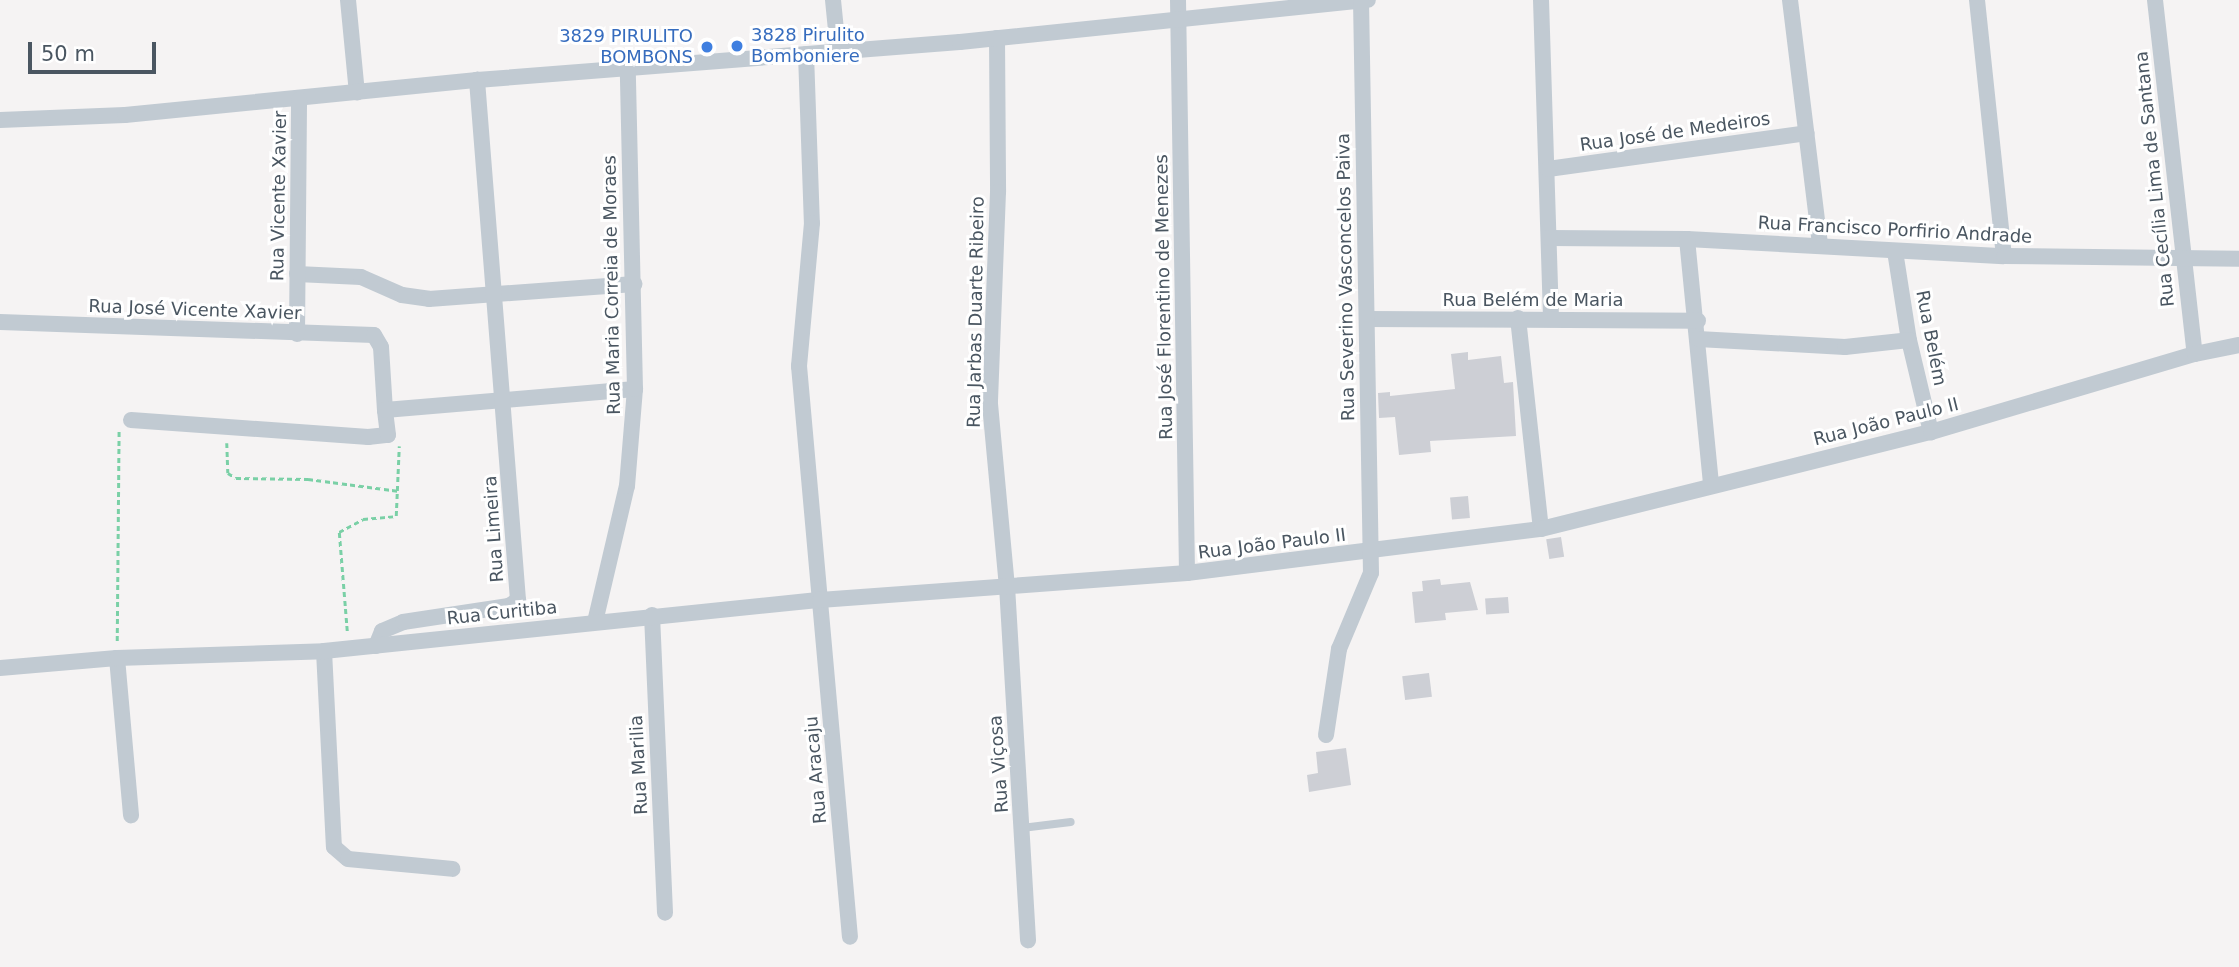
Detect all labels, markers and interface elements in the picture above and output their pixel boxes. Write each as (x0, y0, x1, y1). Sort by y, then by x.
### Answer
place label: 3828 Pirulito Bomboniere (751, 25, 865, 68)
place label: 3829 PIRULITO BOMBONS (559, 26, 693, 68)
scale bar (32, 28, 159, 72)
marker: 3828 Pirulito Bomboniere (729, 38, 745, 54)
marker: 3829 PIRULITO BOMBONS (699, 39, 715, 55)
text: 50 m (41, 42, 95, 66)
street label: Rua Cecília Lima de Santana (2131, 50, 2179, 308)
street label: Rua José de Medeiros (1578, 108, 1772, 156)
street label: Rua Vicente Xavier (267, 111, 291, 281)
street label: Rua Severino Vasconcelos Paiva (1333, 133, 1359, 421)
street label: Rua José Florentino de Menezes (1151, 154, 1177, 440)
street label: Rua Maria Correia de Moraes (599, 155, 625, 415)
street label: Rua Jarbas Duarte Ribeiro (963, 196, 989, 428)
street label: Rua Francisco Porfirio Andrade (1757, 212, 2033, 248)
street label: Rua Belém (1911, 288, 1951, 388)
street label: Rua Belém de Maria (1443, 289, 1623, 311)
street label: Rua José Vicente Xavier (88, 295, 302, 325)
street label: Rua João Paulo II (1811, 394, 1961, 450)
street label: Rua Limeira (479, 475, 509, 583)
street label: Rua João Paulo II (1197, 524, 1347, 564)
street label: Rua Curitiba (446, 596, 558, 630)
street label: Rua Viçosa (985, 714, 1013, 814)
street label: Rua Marilia (626, 715, 652, 815)
street label: Rua Aracaju (801, 715, 831, 825)

